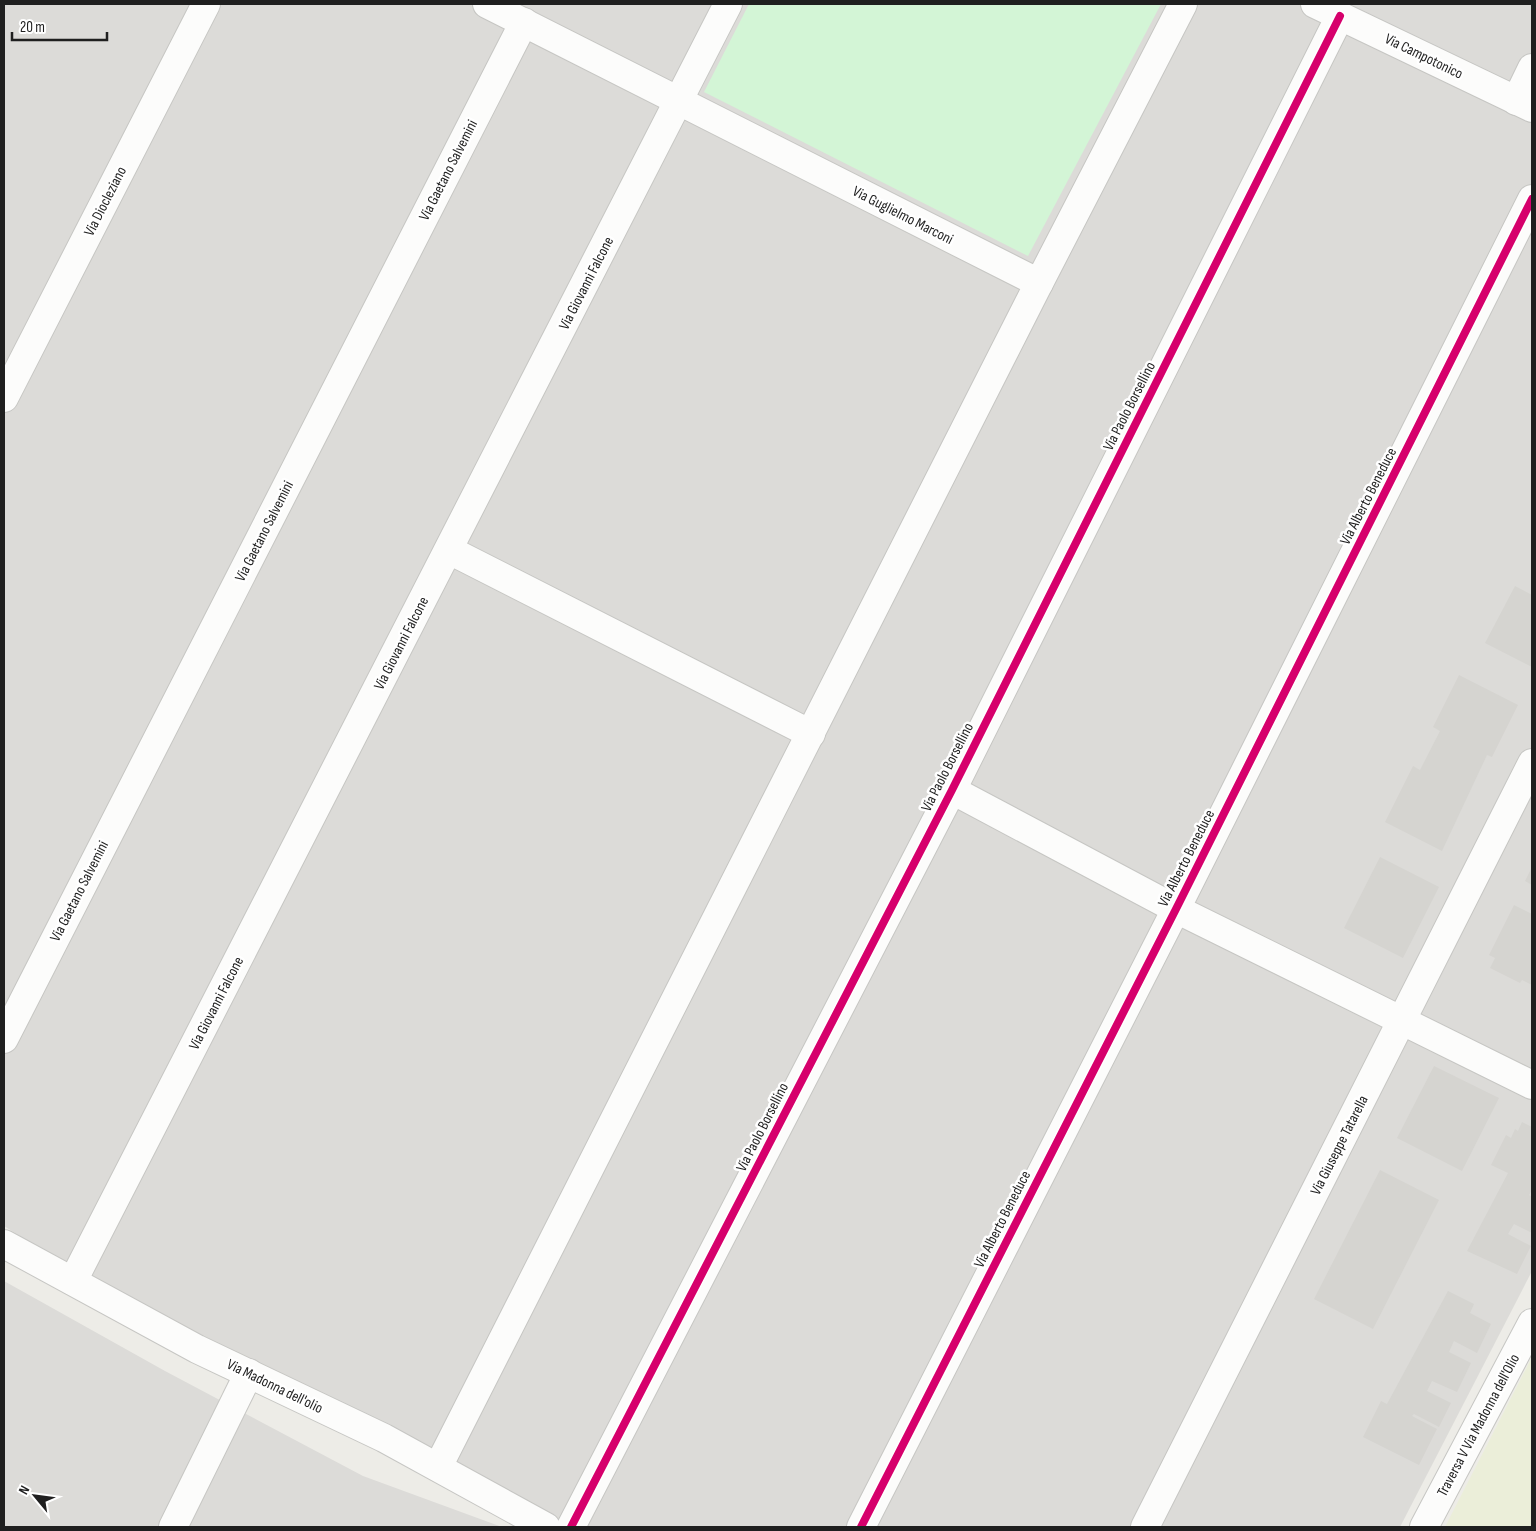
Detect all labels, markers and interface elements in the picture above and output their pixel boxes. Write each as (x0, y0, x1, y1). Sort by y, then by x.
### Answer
scale bar (12, 10, 108, 42)
text: 20 m (20, 18, 45, 37)
street label: Via Campotonico (1382, 29, 1466, 84)
street label: Via Gaetano Salvemini (415, 117, 482, 224)
street label: Via Diocleziano (80, 163, 131, 239)
street label: Via Guglielmo Marconi (849, 182, 957, 249)
street label: Via Giovanni Falcone (555, 233, 618, 333)
street label: Via Paolo Borsellino (1099, 359, 1160, 454)
street label: Via Alberto Beneduce (1336, 444, 1401, 548)
street label: Via Gaetano Salvemini (231, 478, 298, 585)
street label: Via Giovanni Falcone (370, 593, 433, 693)
street label: Via Paolo Borsellino (917, 720, 978, 815)
street label: Via Alberto Beneduce (1154, 806, 1219, 910)
street label: Via Gaetano Salvemini (46, 838, 113, 945)
street label: Via Giovanni Falcone (185, 953, 248, 1053)
street label: Via Paolo Borsellino (732, 1080, 793, 1175)
street label: Via Giuseppe Tatarella (1306, 1092, 1373, 1198)
street label: Via Alberto Beneduce (970, 1167, 1035, 1271)
street label: Traversa V Via Madonna dell'Olio (1433, 1351, 1524, 1500)
street label: Via Madonna dell'olio (224, 1355, 326, 1418)
north arrow (10, 1471, 60, 1521)
text: N (15, 1483, 33, 1497)

